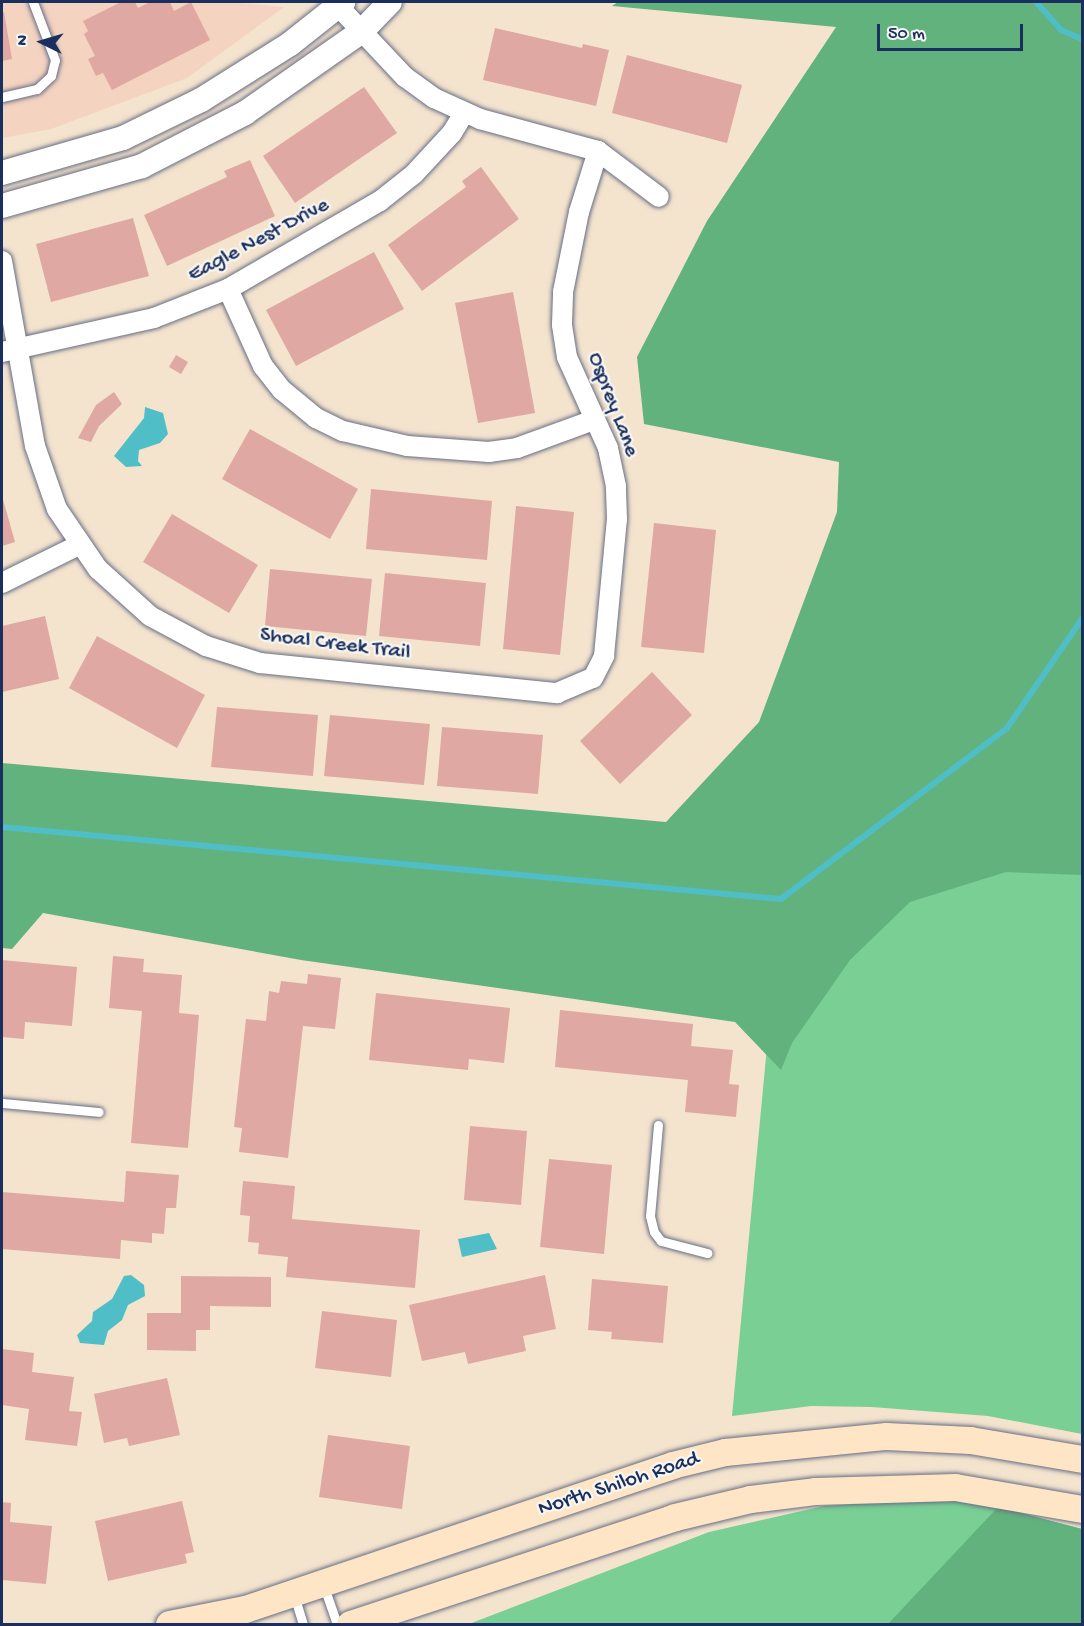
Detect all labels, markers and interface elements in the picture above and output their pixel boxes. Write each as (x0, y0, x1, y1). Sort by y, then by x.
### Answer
north arrow (12, 12, 72, 72)
scale bar (880, 12, 1026, 50)
text: 50 m (888, 24, 925, 45)
text: N (14, 34, 33, 46)
street label: Eagle Nest Drive (184, 193, 334, 289)
street label: Osprey Lane (580, 349, 644, 461)
street label: Shoal Creek Trail (258, 623, 412, 667)
street label: North Shiloh Road (535, 1447, 703, 1523)

